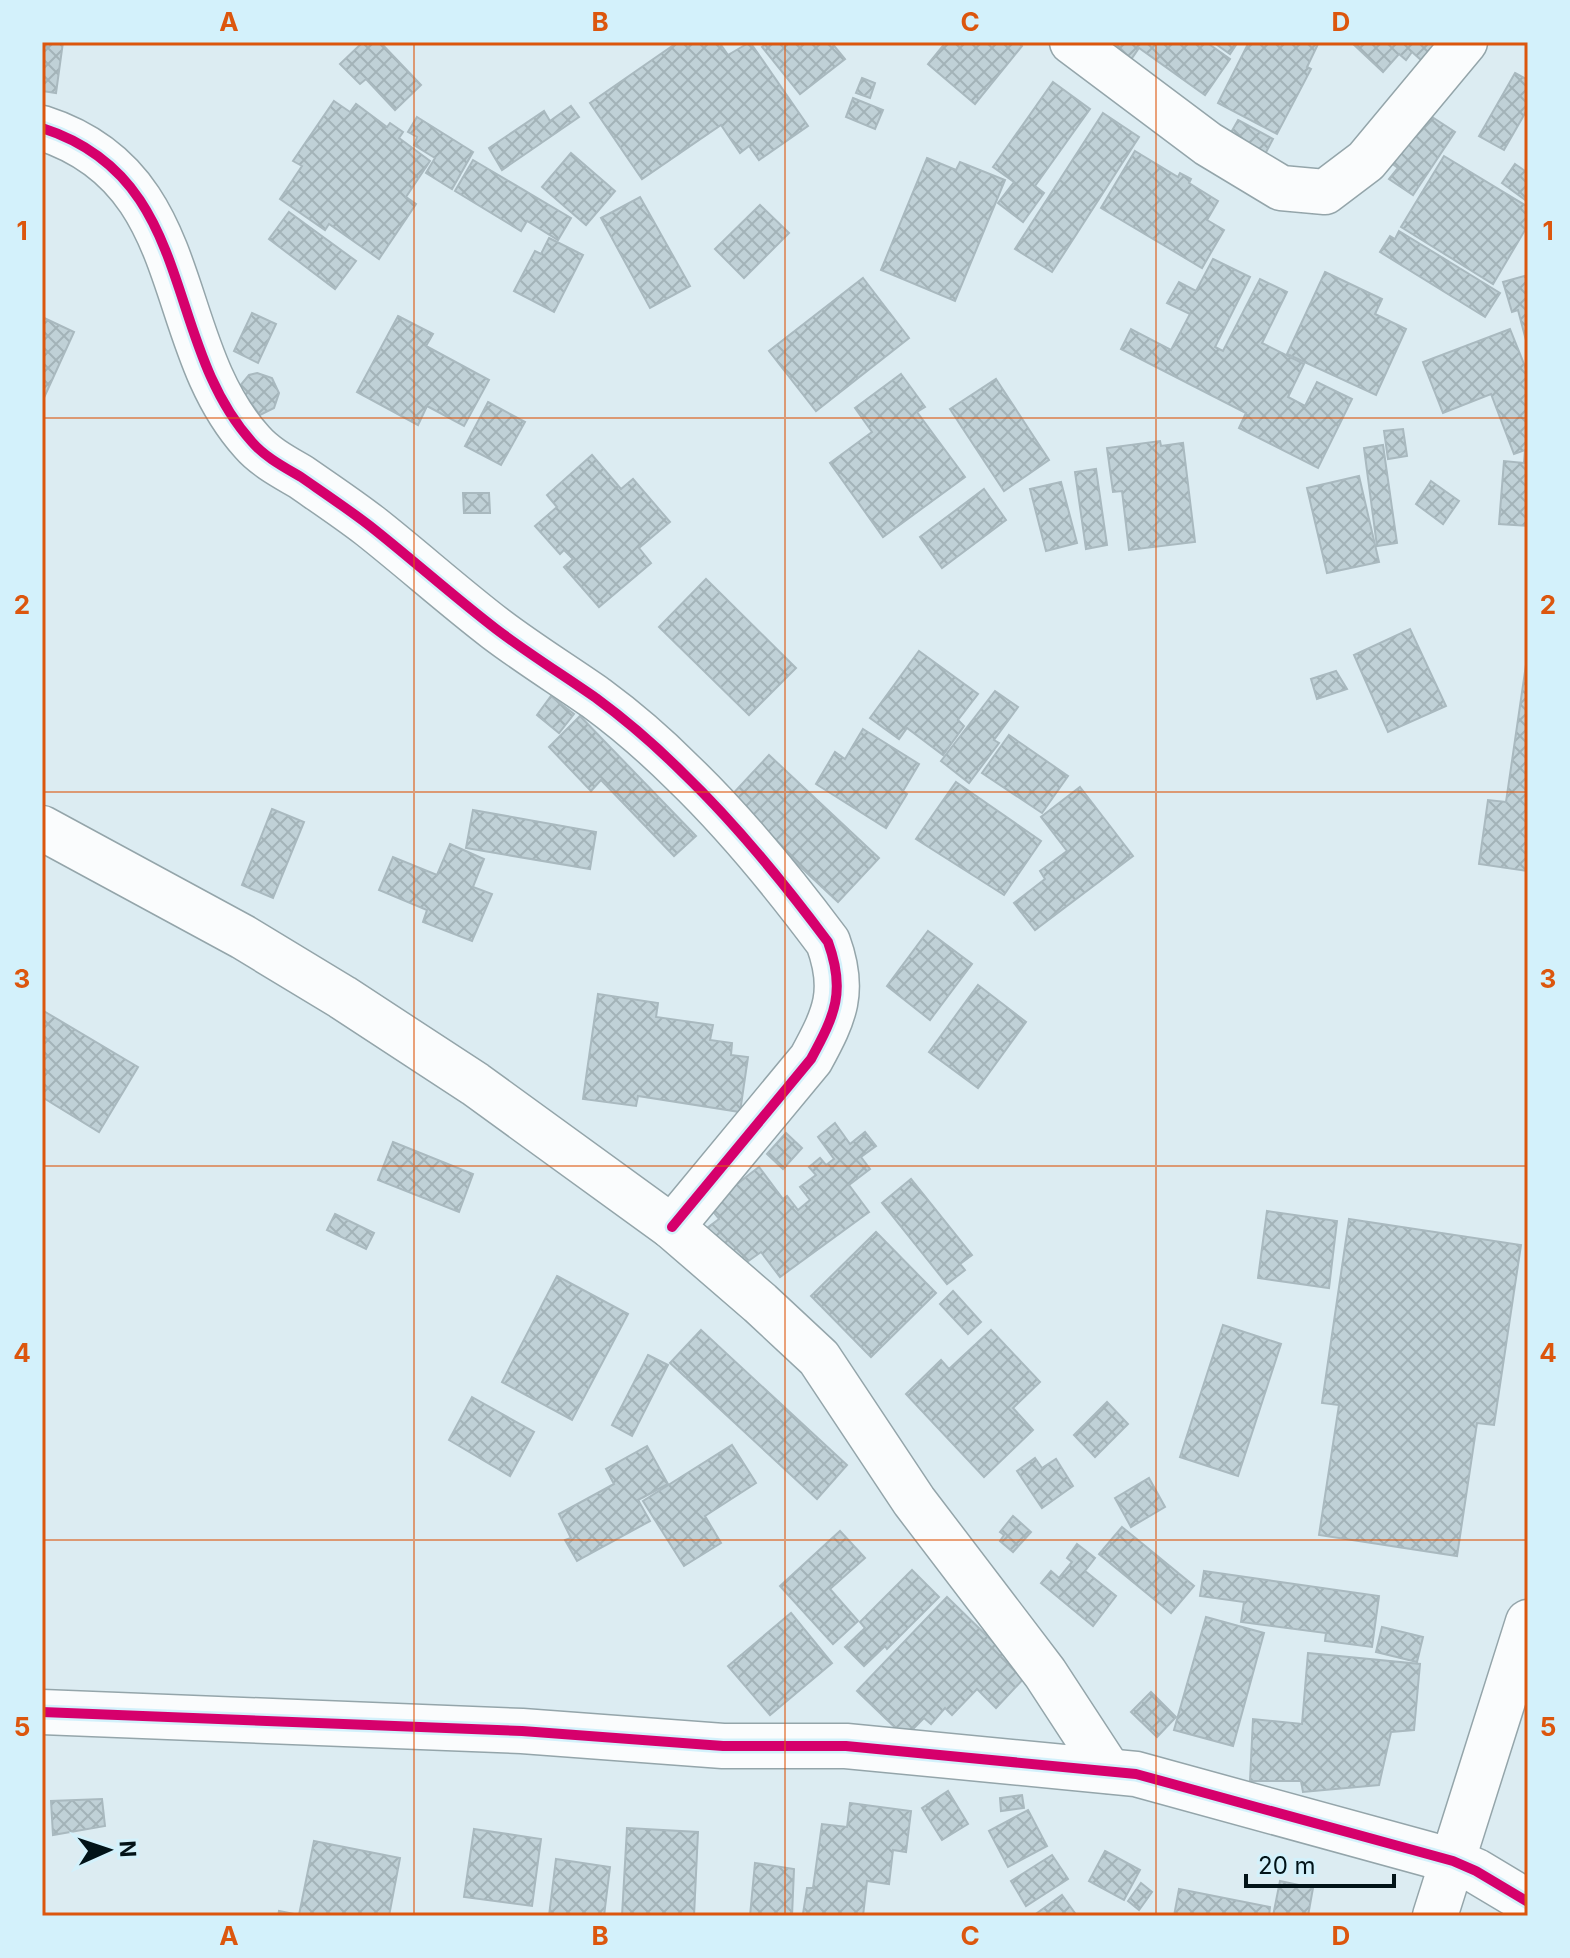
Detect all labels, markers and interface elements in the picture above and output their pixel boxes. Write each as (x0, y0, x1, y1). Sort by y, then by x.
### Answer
text: A (219, 6, 239, 37)
text: B (591, 6, 609, 37)
text: C (960, 6, 980, 37)
text: D (1332, 6, 1350, 37)
text: 1 (16, 215, 28, 246)
text: 1 (1542, 215, 1554, 246)
text: 2 (14, 589, 30, 620)
text: 2 (1540, 589, 1556, 620)
text: 3 (14, 963, 30, 994)
text: 3 (1540, 963, 1556, 994)
text: 4 (13, 1337, 31, 1368)
text: 4 (1539, 1337, 1557, 1368)
text: 5 (14, 1711, 30, 1742)
text: 5 (1540, 1711, 1556, 1742)
north arrow (68, 1810, 148, 1890)
scale bar (1246, 1838, 1394, 1888)
text: N (115, 1840, 141, 1858)
text: 20 m (1258, 1851, 1316, 1880)
text: A (219, 1920, 239, 1951)
text: B (591, 1920, 609, 1951)
text: C (960, 1920, 980, 1951)
text: D (1332, 1920, 1350, 1951)

